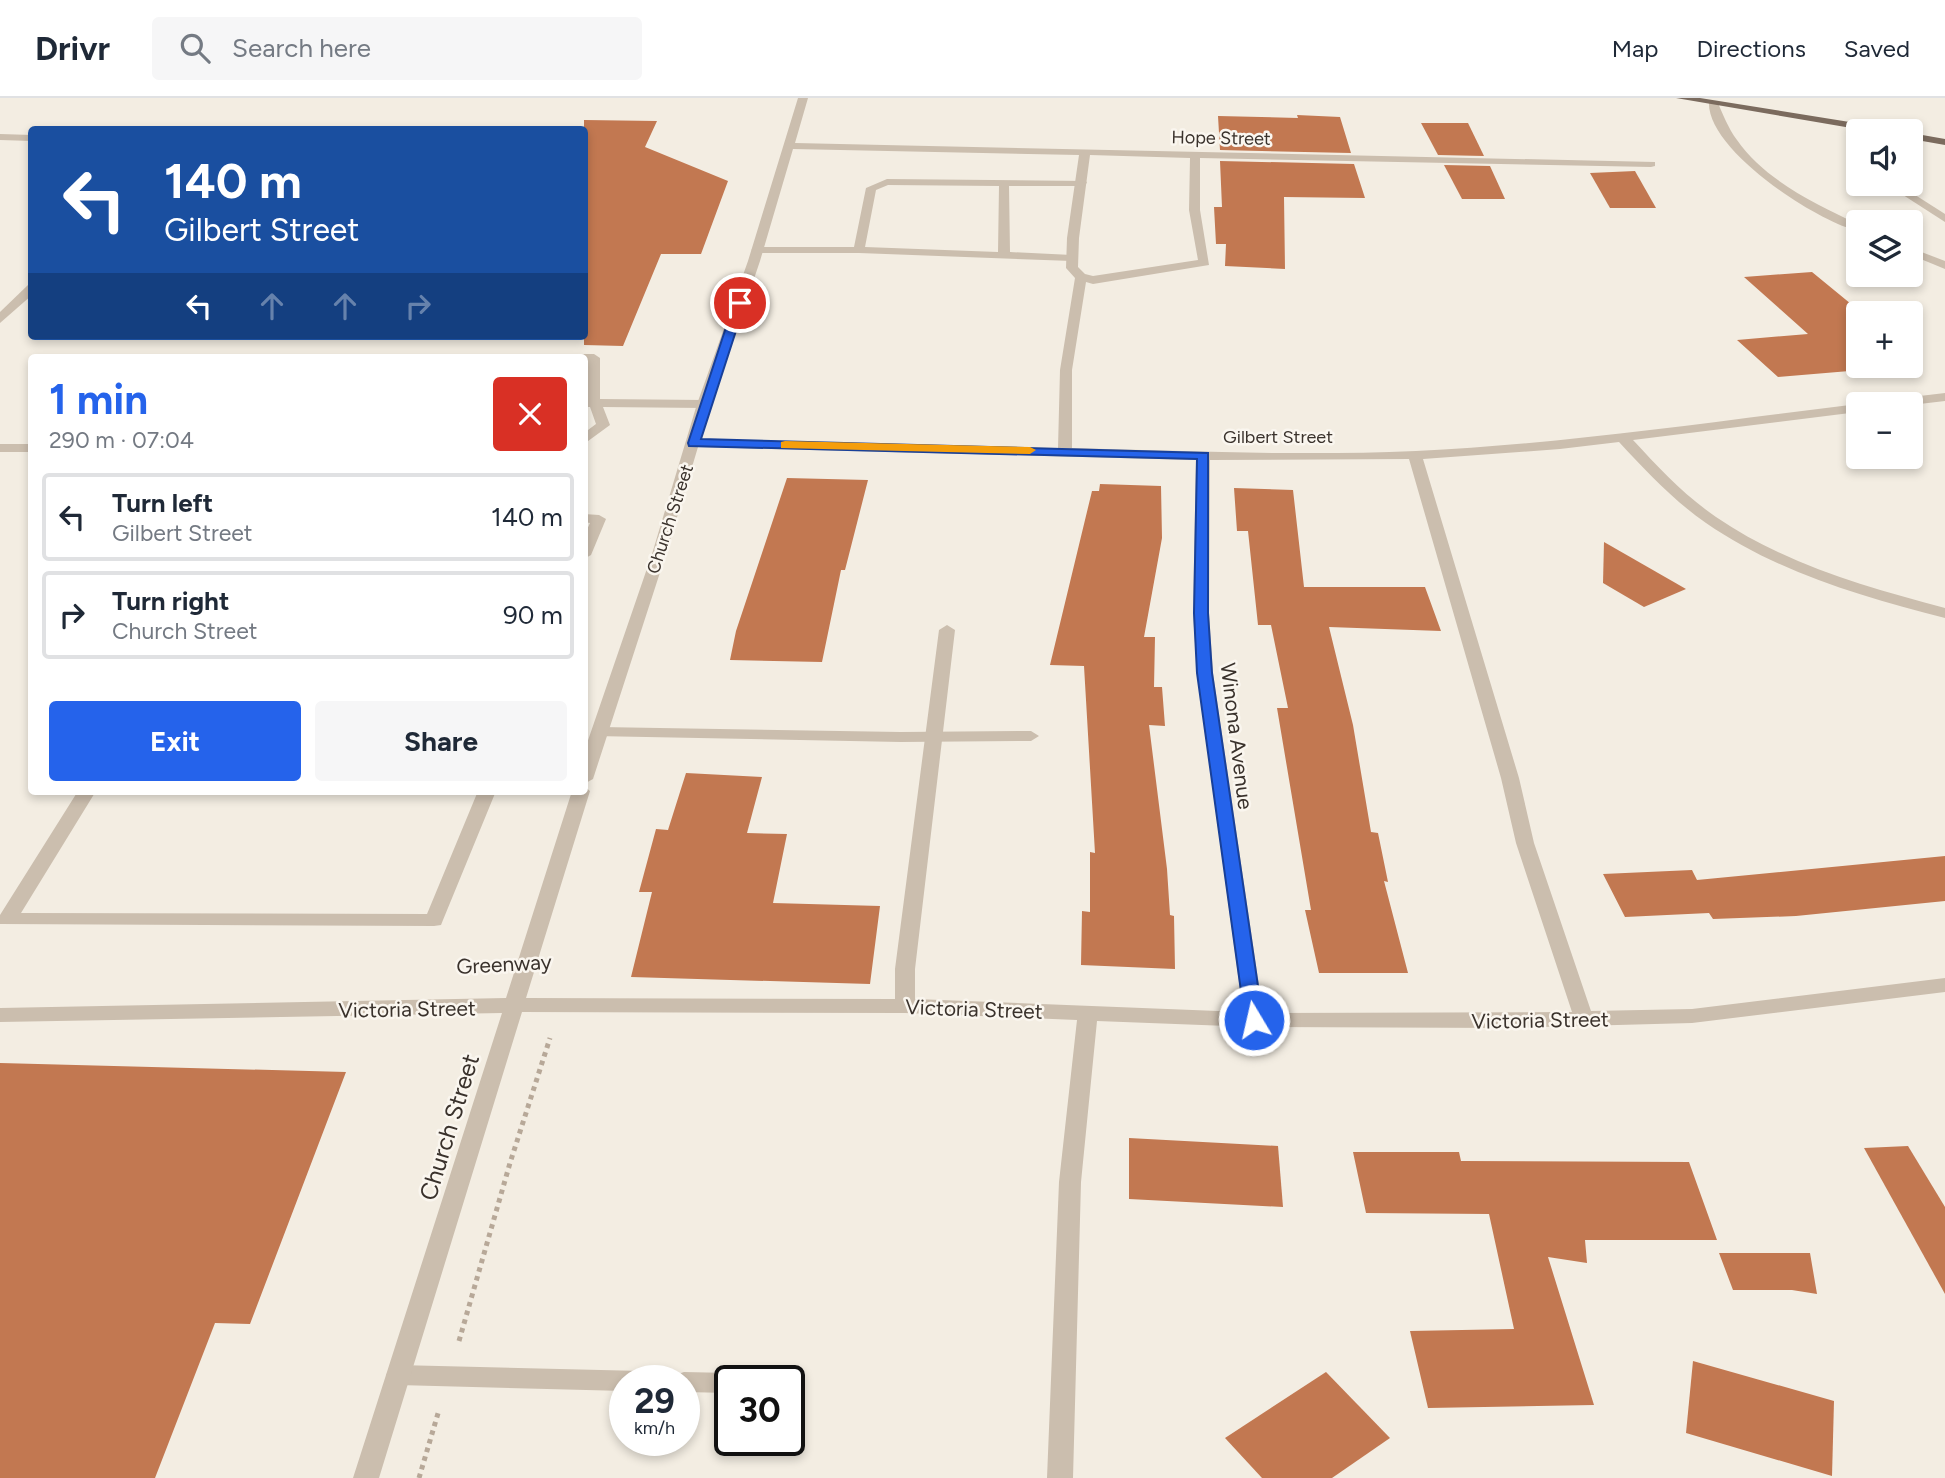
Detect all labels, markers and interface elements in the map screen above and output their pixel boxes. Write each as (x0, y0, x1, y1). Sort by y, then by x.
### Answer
search box (152, 17, 642, 80)
text: Drivr (35, 29, 110, 68)
icon: search (176, 29, 214, 67)
text: Search here (232, 32, 371, 64)
text: Map (1612, 34, 1658, 63)
text: Directions (1696, 34, 1806, 63)
text: Saved (1844, 34, 1910, 63)
map controls (1846, 119, 1923, 469)
button: sound (1846, 119, 1923, 196)
street label: Hope Street (1171, 126, 1271, 150)
text: 140 m (164, 151, 302, 210)
icon: left (49, 154, 140, 245)
button: layers (1846, 210, 1923, 287)
text: Gilbert Street (164, 211, 359, 249)
pin (710, 273, 770, 333)
icon: arrive (721, 284, 759, 322)
icon: left (180, 287, 218, 325)
icon: ahead (253, 287, 291, 325)
icon: ahead (326, 287, 364, 325)
icon: right (399, 287, 437, 325)
button: + (1846, 301, 1923, 378)
text: 1 min (49, 374, 148, 425)
button: close (493, 377, 567, 451)
button: − (1846, 392, 1923, 469)
text: 290 m · 07:04 (49, 426, 194, 454)
street label: Gilbert Street (1223, 426, 1333, 448)
street label: Church Street (642, 461, 698, 577)
text: Turn left (112, 487, 213, 519)
icon: left (53, 498, 91, 536)
text: 140 m (491, 501, 563, 533)
text: Gilbert Street (112, 519, 252, 547)
text: Turn right (112, 585, 229, 617)
icon: right (53, 596, 91, 634)
text: 90 m (503, 599, 563, 631)
text: Church Street (112, 617, 257, 645)
street label: Winona Avenue (1216, 661, 1258, 811)
button: Exit (49, 701, 301, 781)
button: Share (315, 701, 567, 781)
street label: Greenway (456, 949, 552, 979)
position arrow (1217, 983, 1291, 1057)
street label: Victoria Street (905, 994, 1043, 1024)
street label: Victoria Street (338, 995, 476, 1023)
street label: Victoria Street (1471, 1006, 1609, 1034)
street label: Church Street (413, 1050, 485, 1204)
speed limit sign: 30 (714, 1365, 805, 1456)
text: 29 (634, 1380, 675, 1422)
text: km/h (634, 1417, 675, 1439)

